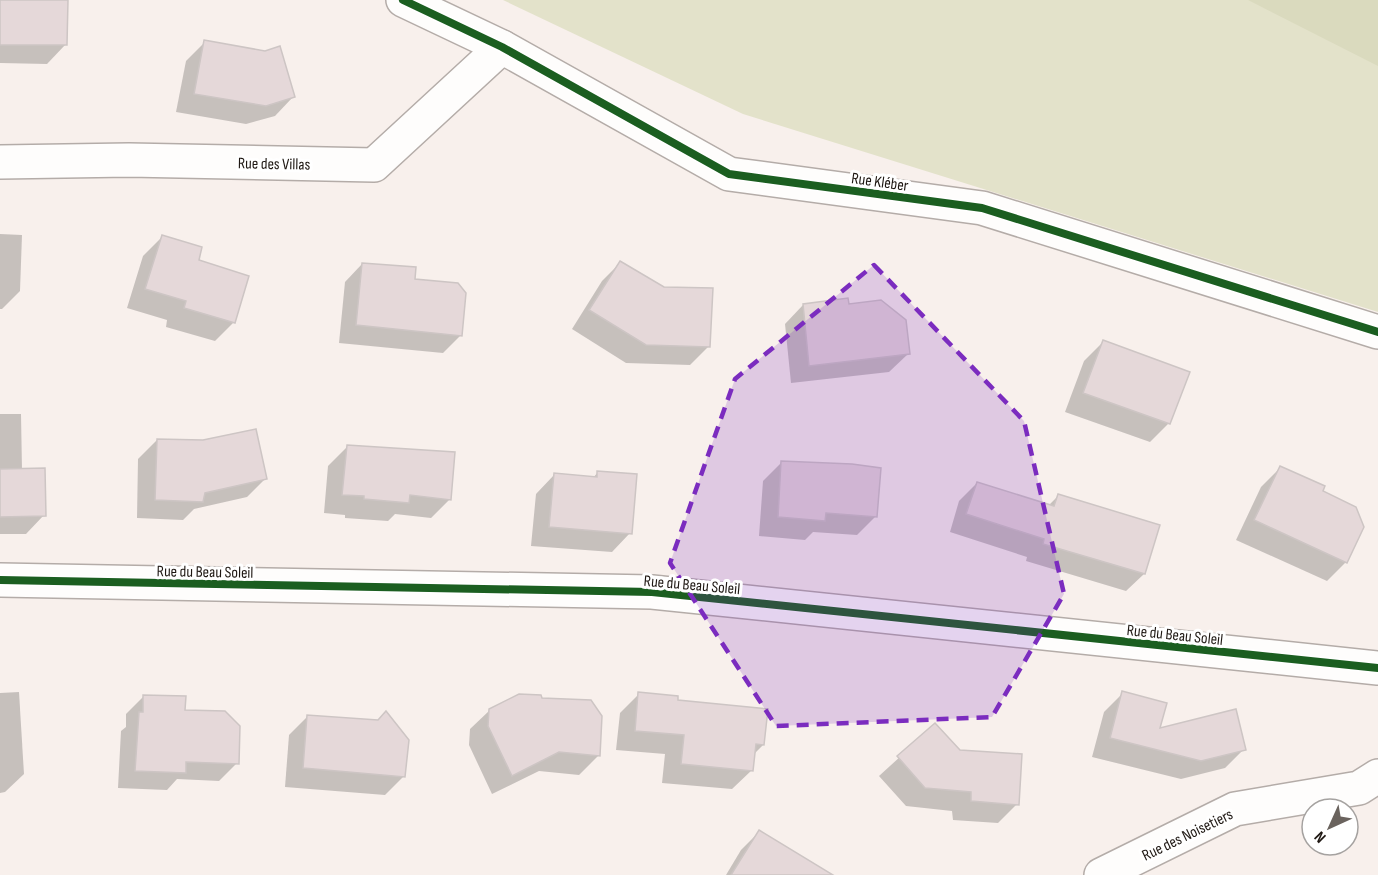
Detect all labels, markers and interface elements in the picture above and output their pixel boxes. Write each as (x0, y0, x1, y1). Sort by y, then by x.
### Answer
street label: Rue des Villas (238, 154, 311, 175)
street label: Rue Kléber (850, 169, 910, 196)
street label: Rue du Beau Soleil (156, 562, 254, 583)
street label: Rue du Beau Soleil (643, 572, 741, 599)
street label: Rue du Beau Soleil (1126, 621, 1224, 650)
north arrow (1300, 797, 1360, 857)
street label: Rue des Noisetiers (1139, 805, 1236, 866)
text: N (1311, 827, 1330, 846)

